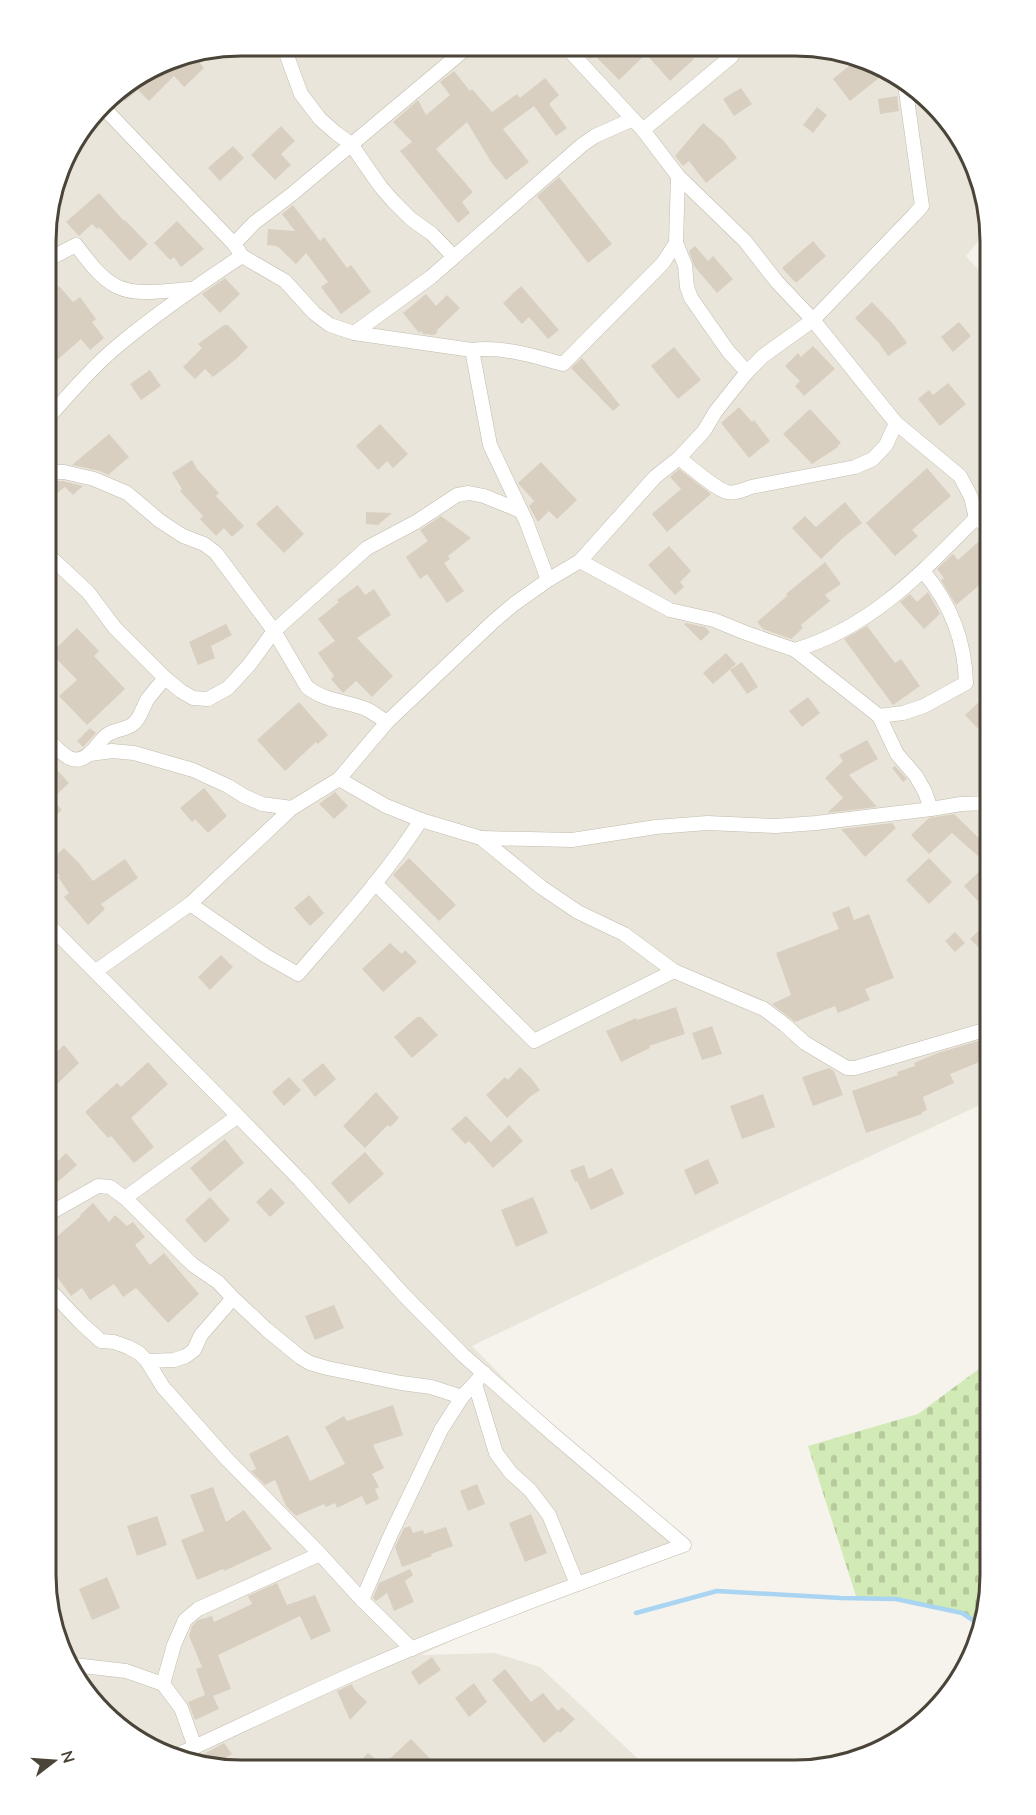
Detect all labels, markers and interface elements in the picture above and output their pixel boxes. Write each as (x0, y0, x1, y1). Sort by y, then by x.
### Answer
north arrow (24, 1731, 84, 1791)
text: N (55, 1748, 80, 1766)

